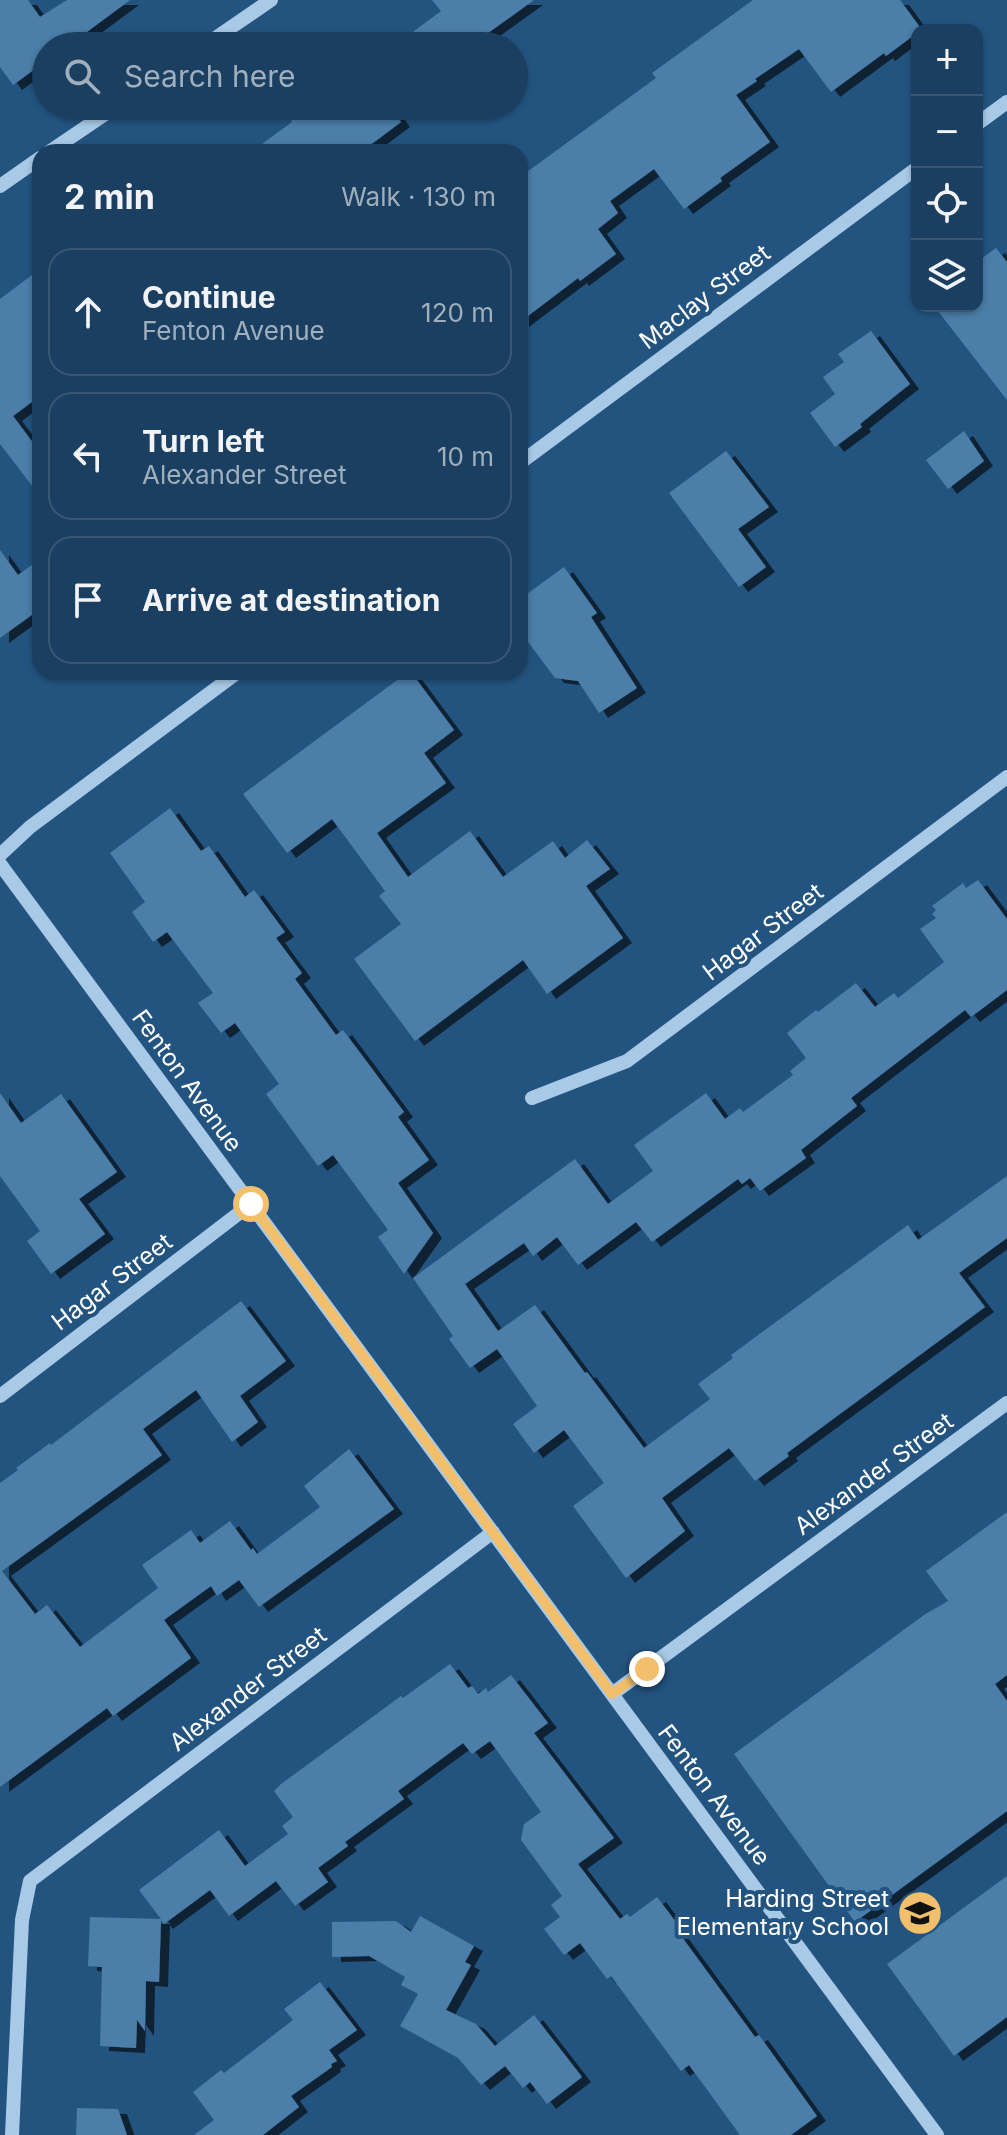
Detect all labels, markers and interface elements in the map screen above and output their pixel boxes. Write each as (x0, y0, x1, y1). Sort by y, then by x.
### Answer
map controls (911, 24, 983, 312)
button: + (911, 24, 983, 96)
search box (32, 32, 528, 120)
icon: search (60, 54, 104, 98)
text: Search here (124, 58, 296, 94)
button: − (911, 96, 983, 168)
button: locate (911, 168, 983, 240)
text: 2 min (64, 176, 155, 217)
text: Walk · 130 m (341, 181, 496, 212)
street label: Maclay Street (634, 238, 776, 355)
button: layers (911, 240, 983, 312)
text: Continue (142, 279, 276, 315)
icon: ahead (66, 290, 110, 334)
text: 120 m (421, 297, 494, 328)
text: Fenton Avenue (142, 315, 325, 346)
text: Turn left (142, 423, 264, 459)
icon: left (66, 434, 110, 478)
text: 10 m (437, 441, 494, 472)
text: Alexander Street (142, 459, 347, 490)
icon: arrive (66, 578, 110, 622)
text: Arrive at destination (142, 582, 440, 618)
street label: Hagar Street (697, 877, 829, 986)
street label: Fenton Avenue (126, 1004, 249, 1157)
route start (233, 1186, 269, 1222)
street label: Hagar Street (46, 1227, 178, 1336)
street label: Alexander Street (789, 1406, 959, 1541)
street label: Alexander Street (164, 1620, 332, 1757)
route end (629, 1651, 665, 1687)
street label: Fenton Avenue (652, 1719, 777, 1871)
place label: Harding Street Elementary School (677, 1884, 889, 1941)
school or university icon: Harding Street Elementary School (896, 1889, 944, 1937)

